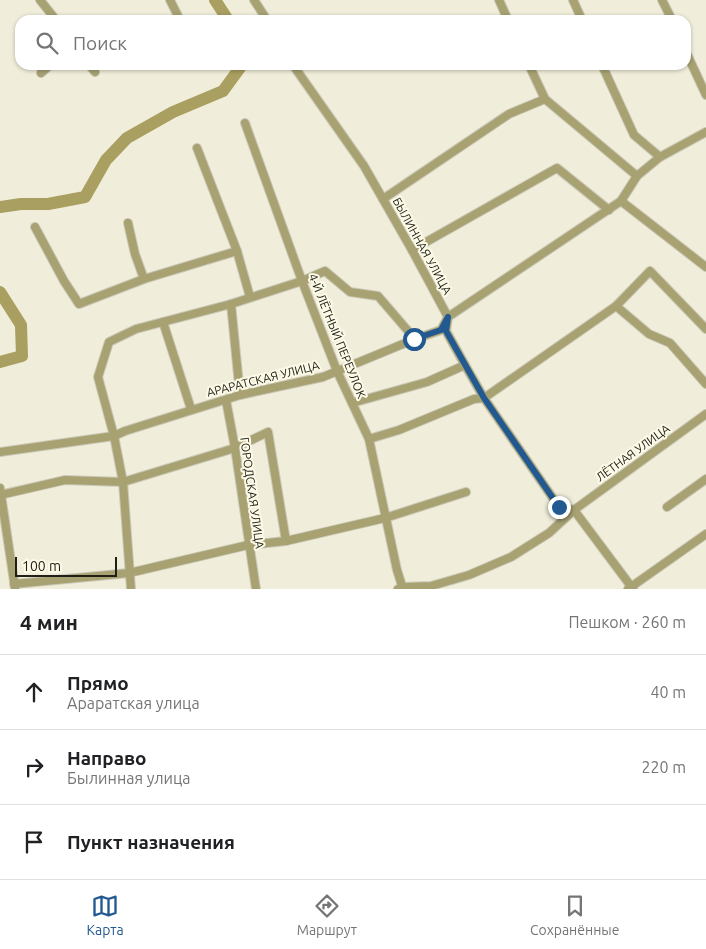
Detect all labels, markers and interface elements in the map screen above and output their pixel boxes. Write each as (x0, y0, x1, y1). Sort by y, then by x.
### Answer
search box (15, 15, 691, 70)
icon: search (33, 29, 61, 57)
text: Поиск (73, 32, 127, 54)
street label: БЫЛИННАЯ УЛИЦА (390, 195, 455, 297)
street label: 4-Й ЛЁТНЫЙ ПЕРЕУЛОК (306, 272, 369, 401)
route start (403, 328, 426, 351)
street label: АРАРАТСКАЯ УЛИЦА (205, 358, 321, 399)
street label: ЛЁТНАЯ УЛИЦА (593, 421, 672, 484)
street label: ГОРОДСКАЯ УЛИЦА (238, 436, 267, 550)
route end (548, 496, 571, 519)
scale bar (15, 554, 118, 577)
text: 100 m (22, 558, 61, 574)
text: 4 мин (20, 610, 78, 634)
text: Пешком · 260 m (568, 613, 686, 631)
text: Прямо (67, 672, 129, 694)
icon: ahead (20, 678, 48, 706)
text: 40 m (650, 683, 686, 701)
text: Араратская улица (67, 694, 200, 712)
text: Направо (67, 747, 147, 769)
icon: right (20, 753, 48, 781)
text: 220 m (641, 758, 686, 776)
text: Былинная улица (67, 769, 191, 787)
icon: arrive (20, 828, 48, 856)
text: Пункт назначения (67, 831, 235, 853)
tab: Карта (86, 892, 124, 938)
tab: Маршрут (297, 892, 357, 938)
tab: Сохранённые (530, 892, 620, 938)

